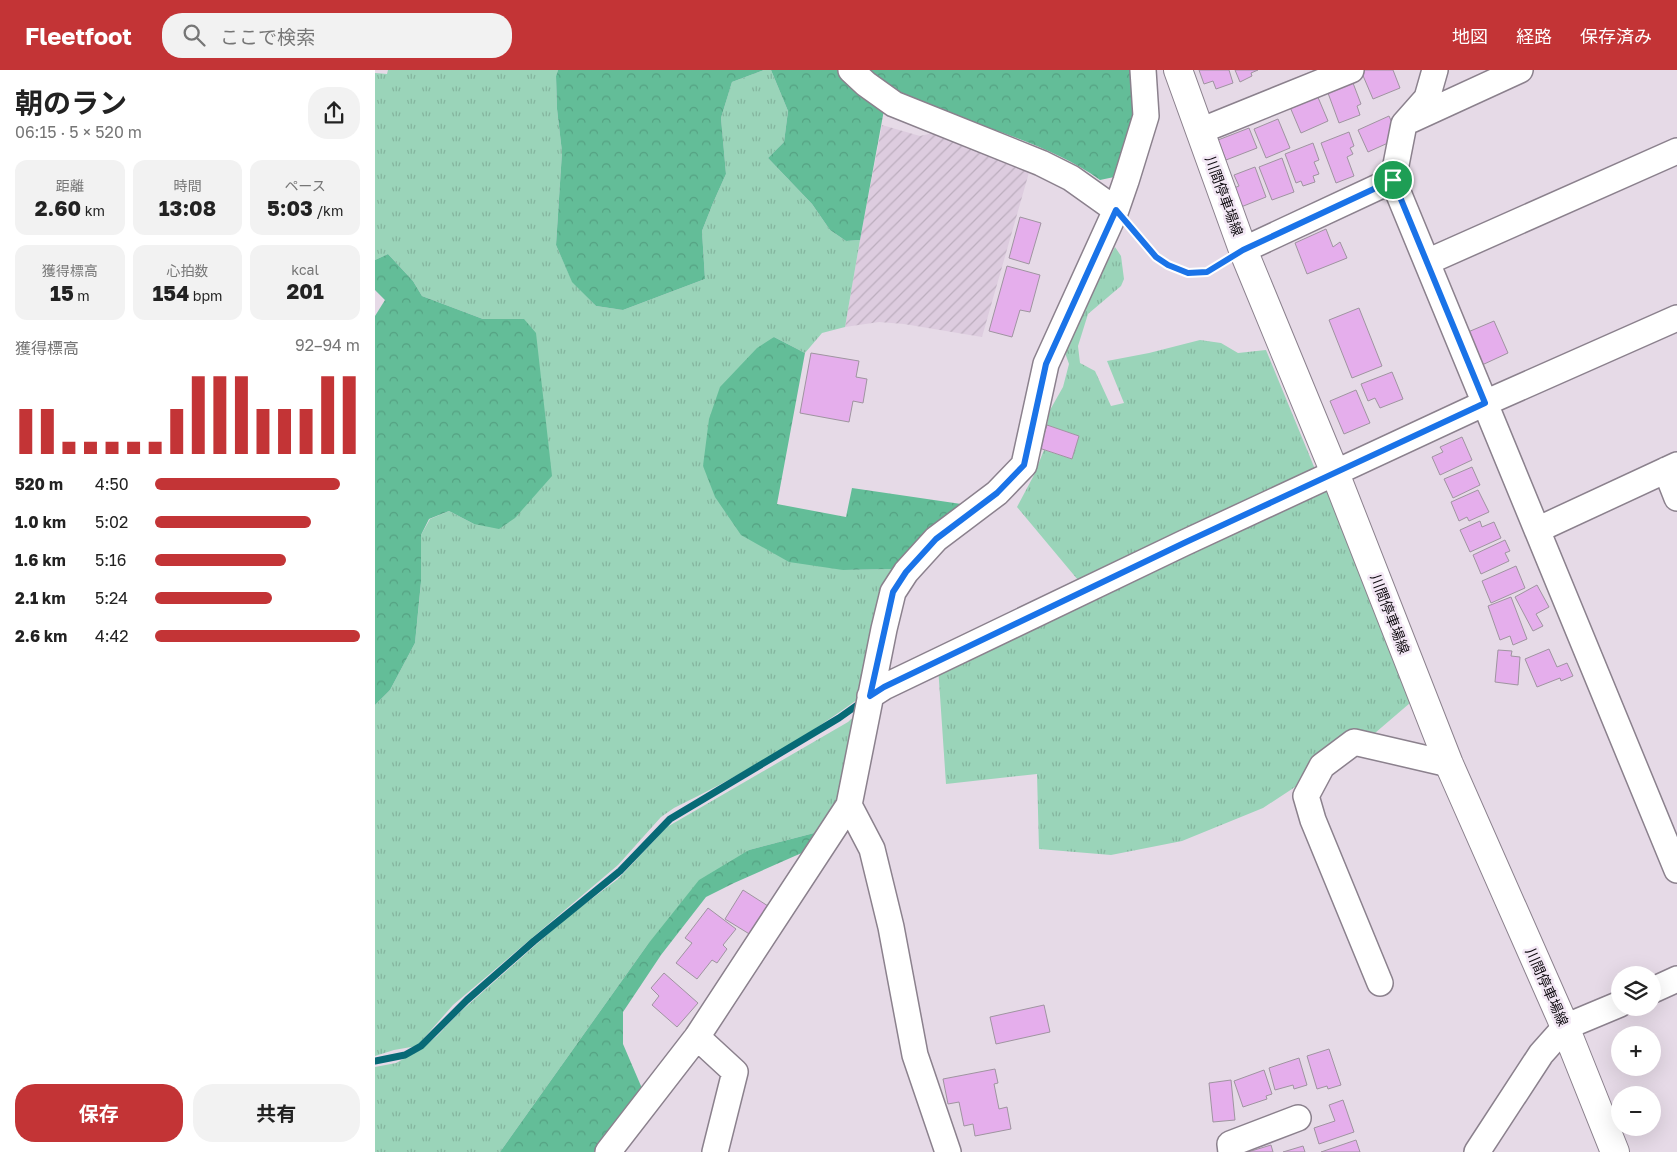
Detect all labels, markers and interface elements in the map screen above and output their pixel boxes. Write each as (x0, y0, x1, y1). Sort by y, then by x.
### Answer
search box (162, 13, 512, 58)
text: Fleetfoot (25, 21, 132, 50)
icon: search (180, 21, 208, 49)
text: ここで検索 (220, 25, 315, 48)
text: 地図 (1452, 25, 1488, 47)
text: 経路 (1516, 25, 1552, 47)
text: 保存済み (1580, 25, 1652, 47)
text: 朝のラン (15, 86, 127, 119)
button: share (308, 87, 360, 139)
text: 06:15 · 5 × 520 m (15, 122, 142, 142)
street label: 川間停車場線 (1202, 153, 1247, 238)
pin (1372, 159, 1414, 201)
icon: arrive (1379, 166, 1407, 194)
text: 距離 (56, 177, 84, 194)
text: 時間 (173, 177, 201, 194)
text: ペース (285, 177, 326, 194)
text: 2.60 (35, 195, 81, 221)
text: 13:08 (159, 195, 216, 221)
text: 5:03 (267, 195, 313, 221)
text: km (81, 202, 105, 219)
text: /km (313, 202, 343, 219)
text: kcal (291, 261, 319, 278)
text: 獲得標高 (42, 262, 98, 279)
text: 心拍数 (166, 262, 208, 279)
text: 201 (287, 278, 324, 304)
text: 15 (50, 280, 74, 306)
text: 154 (153, 280, 189, 306)
text: m (74, 287, 90, 304)
text: bpm (189, 287, 222, 304)
text: 92–94 m (295, 335, 360, 355)
text: 獲得標高 (15, 338, 79, 358)
text: 520 m (15, 474, 63, 494)
text: 4:50 (95, 474, 129, 494)
text: 1.0 km (15, 512, 66, 532)
text: 5:02 (95, 512, 128, 532)
text: 1.6 km (15, 550, 66, 570)
text: 5:16 (95, 550, 127, 570)
street label: 川間停車場線 (1367, 572, 1413, 656)
text: 2.1 km (15, 588, 65, 608)
text: 5:24 (95, 588, 128, 608)
text: 2.6 km (15, 626, 67, 646)
text: 4:42 (95, 626, 129, 646)
street label: 川間停車場線 (1523, 945, 1572, 1029)
map controls (1611, 966, 1661, 1136)
button: layers (1611, 966, 1661, 1016)
button: + (1611, 1026, 1661, 1076)
button: 保存 (15, 1084, 183, 1142)
button: 共有 (193, 1084, 360, 1142)
button: − (1611, 1086, 1661, 1136)

